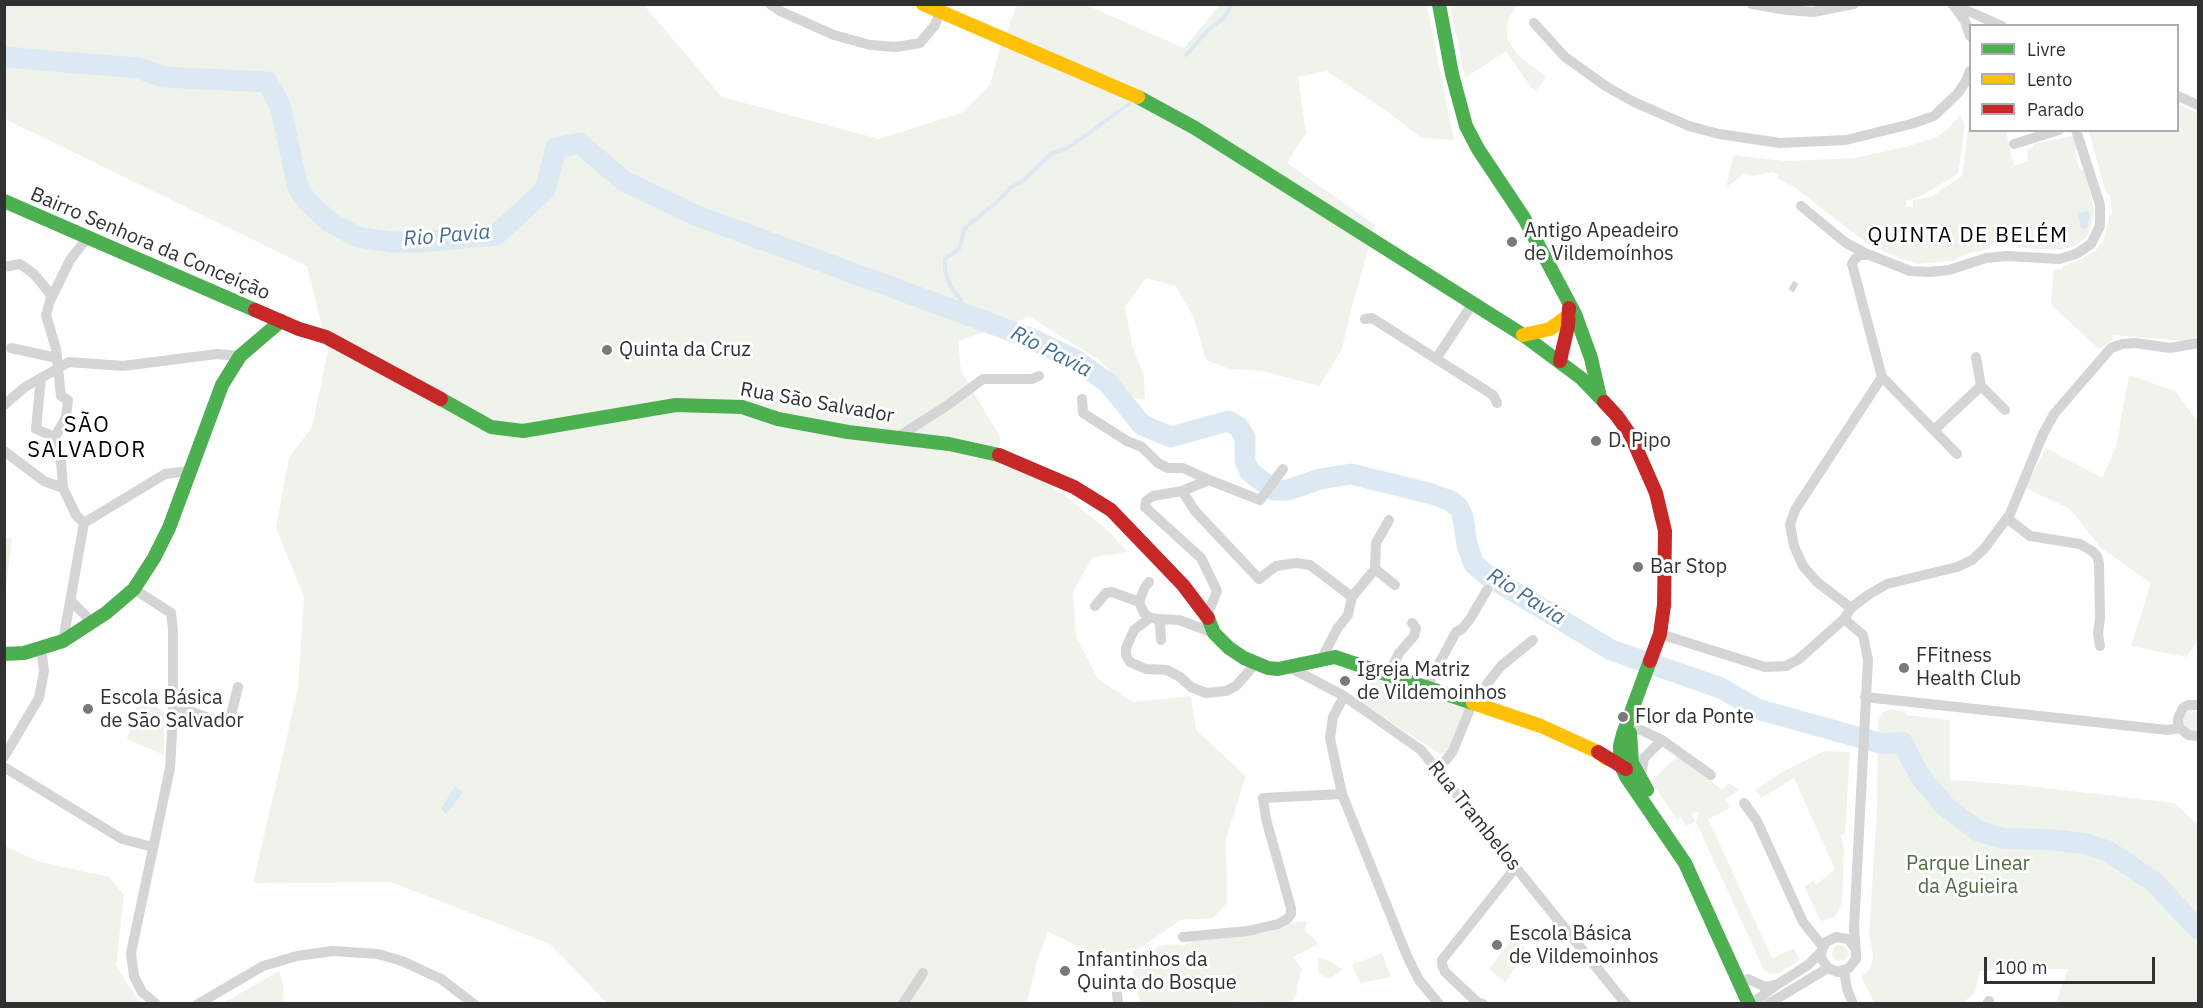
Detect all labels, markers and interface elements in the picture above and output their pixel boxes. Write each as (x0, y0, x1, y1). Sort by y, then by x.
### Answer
legend (1969, 24, 2179, 132)
text: Livre (2027, 38, 2066, 61)
text: Lento (2027, 68, 2072, 91)
text: Parado (2027, 98, 2084, 121)
street label: Bairro Senhora da Conceição (26, 182, 274, 306)
place label: Antigo Apeadeiro de Vildemoínhos (1524, 219, 1679, 266)
water label: Rio Pavia (402, 220, 492, 252)
district label: QUINTA DE BELÉM (1868, 223, 2068, 249)
marker: Antigo Apeadeiro de Vildemoínhos (1505, 235, 1519, 249)
water label: Rio Pavia (1006, 321, 1096, 383)
place label: Quinta da Cruz (619, 338, 751, 362)
marker: Quinta da Cruz (600, 343, 614, 357)
street label: Rua São Salvador (738, 378, 896, 428)
district label: SÃO SALVADOR (27, 413, 147, 464)
place label: D. Pipo (1608, 429, 1671, 453)
marker: D. Pipo (1589, 434, 1603, 448)
place label: Bar Stop (1650, 555, 1727, 579)
marker: Bar Stop (1631, 560, 1645, 574)
water label: Rio Pavia (1482, 563, 1570, 631)
place label: FFitness Health Club (1916, 644, 2021, 691)
place label: Igreja Matriz de Vildemoinhos (1357, 658, 1507, 705)
marker: FFitness Health Club (1897, 661, 1911, 675)
marker: Igreja Matriz de Vildemoinhos (1338, 674, 1352, 688)
place label: Escola Básica de São Salvador (100, 686, 244, 733)
marker: Escola Básica de São Salvador (81, 702, 95, 716)
place label: Flor da Ponte (1635, 705, 1754, 729)
marker: Flor da Ponte (1616, 710, 1630, 724)
street label: Rua Trambelos (1422, 756, 1526, 876)
park label: Parque Linear da Aguieira (1906, 852, 2030, 899)
place label: Escola Básica de Vildemoinhos (1509, 922, 1659, 969)
marker: Escola Básica de Vildemoinhos (1490, 938, 1504, 952)
scale bar (1987, 945, 2158, 983)
place label: Infantinhos da Quinta do Bosque (1077, 948, 1237, 995)
text: 100 m (1995, 956, 2047, 979)
marker: Infantinhos da Quinta do Bosque (1058, 964, 1072, 978)

